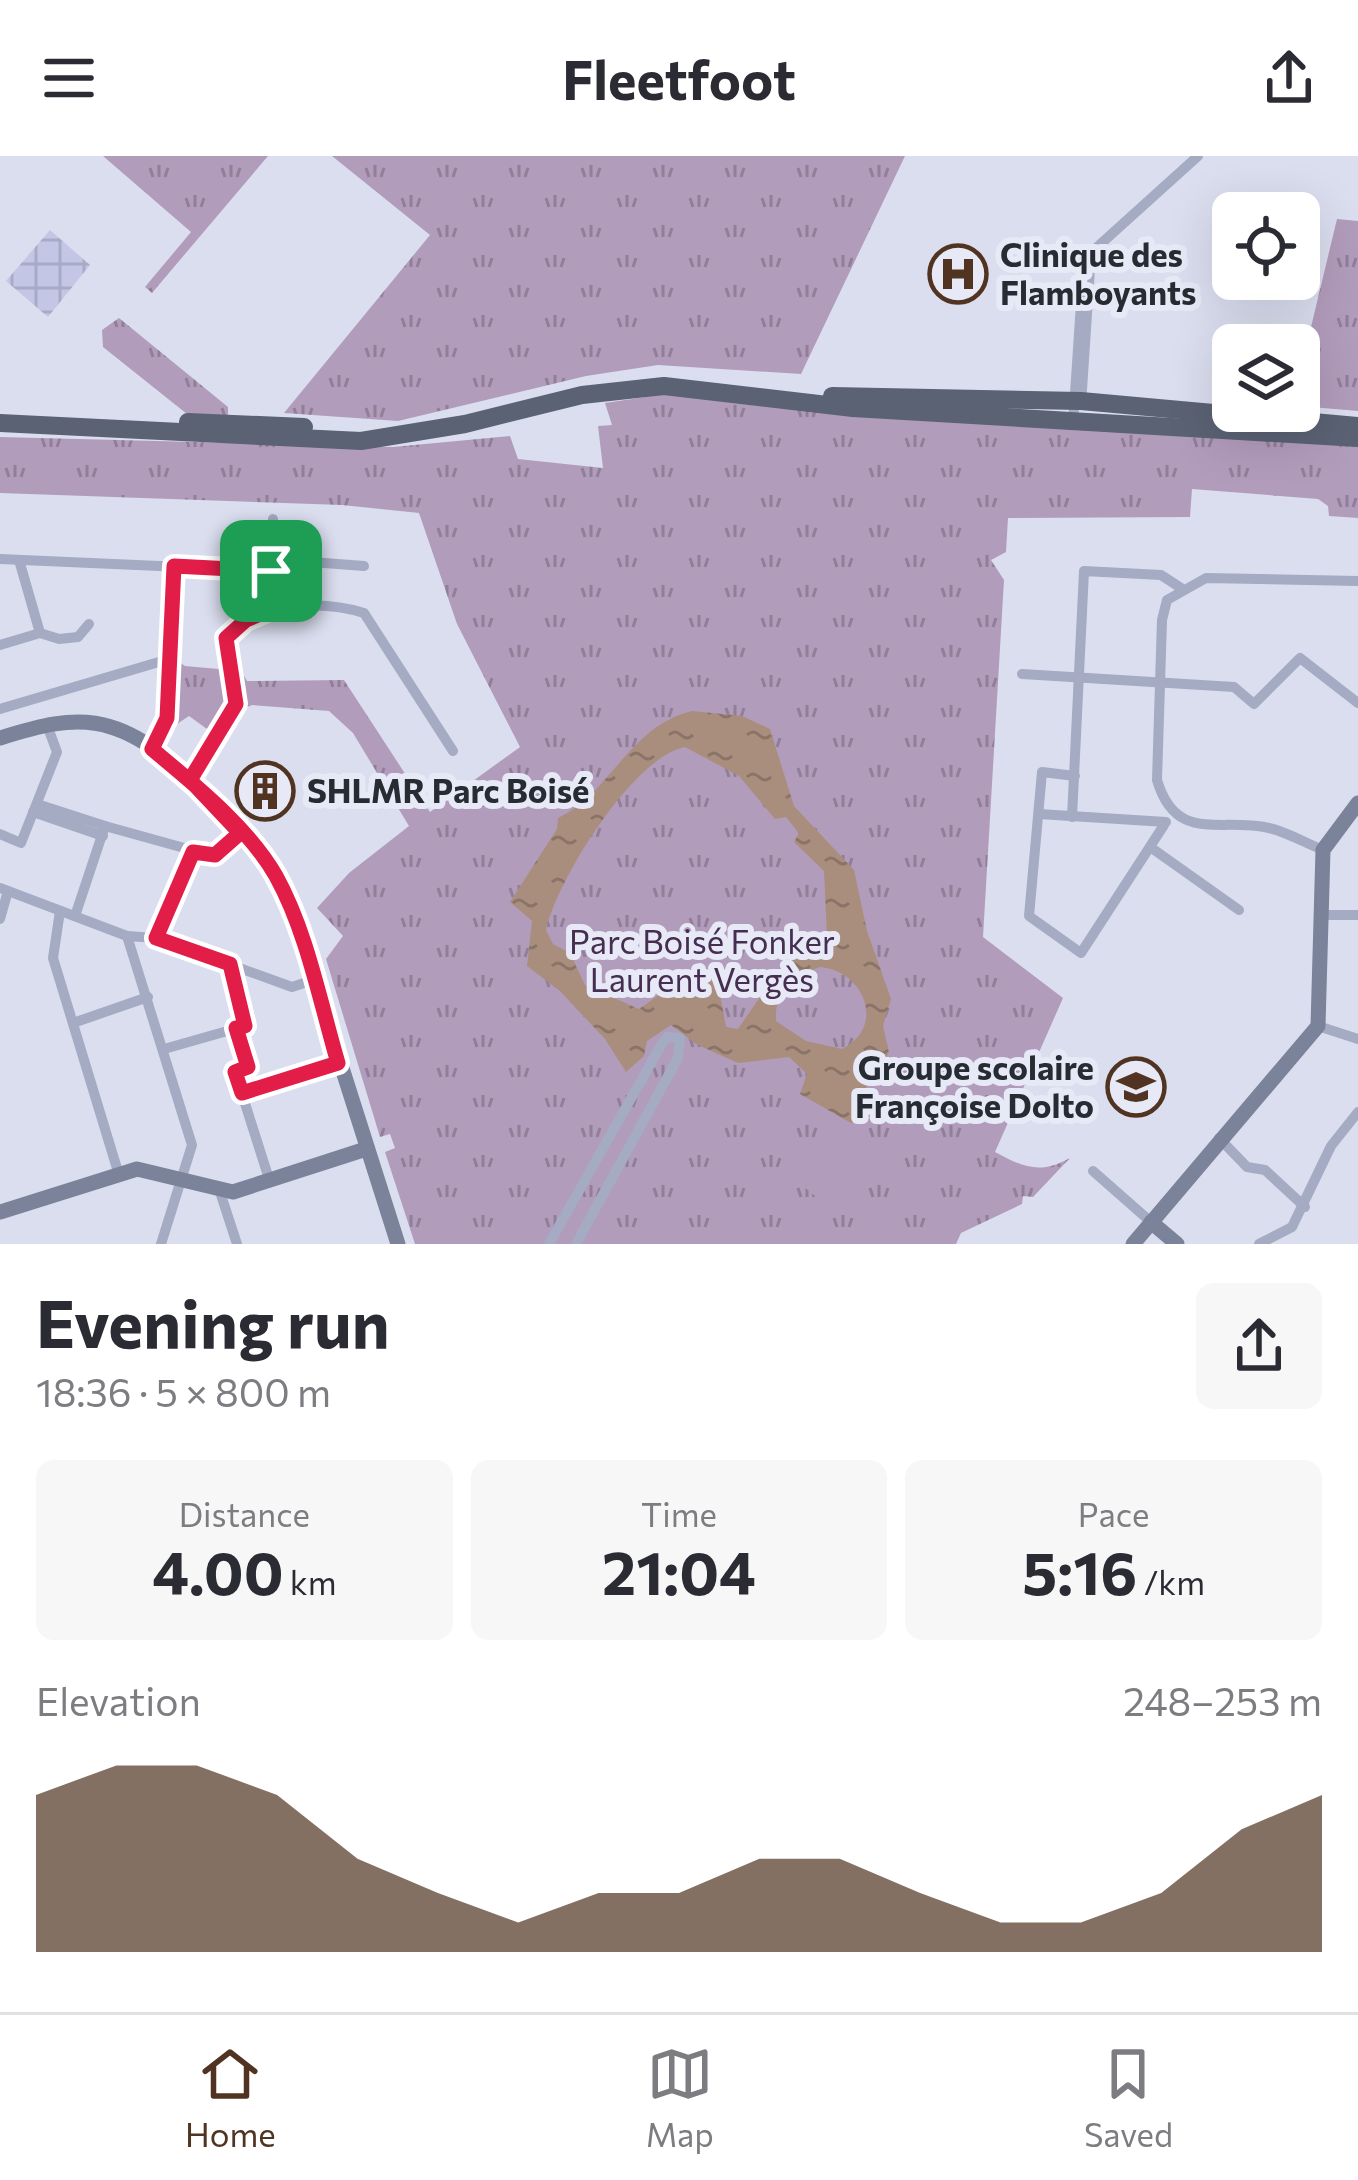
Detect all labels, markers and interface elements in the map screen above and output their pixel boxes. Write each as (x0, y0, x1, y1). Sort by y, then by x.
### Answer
icon: menu (36, 45, 102, 111)
text: Fleetfoot (562, 45, 796, 111)
icon: share (1256, 45, 1322, 111)
map controls (1212, 192, 1320, 432)
button: locate (1212, 192, 1320, 300)
place label: Clinique des Flamboyants (1000, 233, 1196, 312)
hospital icon: Clinique des Flamboyants (927, 243, 989, 305)
button: layers (1212, 324, 1320, 432)
pin (220, 520, 322, 622)
icon: arrive (238, 538, 304, 604)
building icon: SHLMR Parc Boisé (234, 760, 296, 822)
place label: SHLMR Parc Boisé (307, 769, 589, 810)
park label: Parc Boisé Fonker Laurent Vergès (569, 920, 835, 999)
place label: Groupe scolaire Françoise Dolto (855, 1046, 1094, 1125)
school or university icon: Groupe scolaire Françoise Dolto (1105, 1056, 1167, 1118)
text: Evening run (36, 1281, 390, 1362)
button: share (1196, 1283, 1322, 1409)
text: 18:36 · 5 × 800 m (36, 1367, 331, 1415)
text: Distance (179, 1493, 310, 1534)
text: Time (641, 1493, 717, 1534)
text: Pace (1078, 1493, 1150, 1534)
text: 4.00 (152, 1534, 284, 1607)
text: 21:04 (602, 1534, 756, 1607)
text: 5:16 (1022, 1534, 1137, 1607)
text: km (284, 1561, 337, 1602)
text: /km (1137, 1561, 1205, 1602)
text: Elevation (36, 1676, 201, 1724)
text: 248–253 m (1123, 1676, 1322, 1724)
tab: Home (185, 2041, 276, 2154)
tab: Map (646, 2041, 714, 2154)
tab: Saved (1084, 2041, 1173, 2154)

